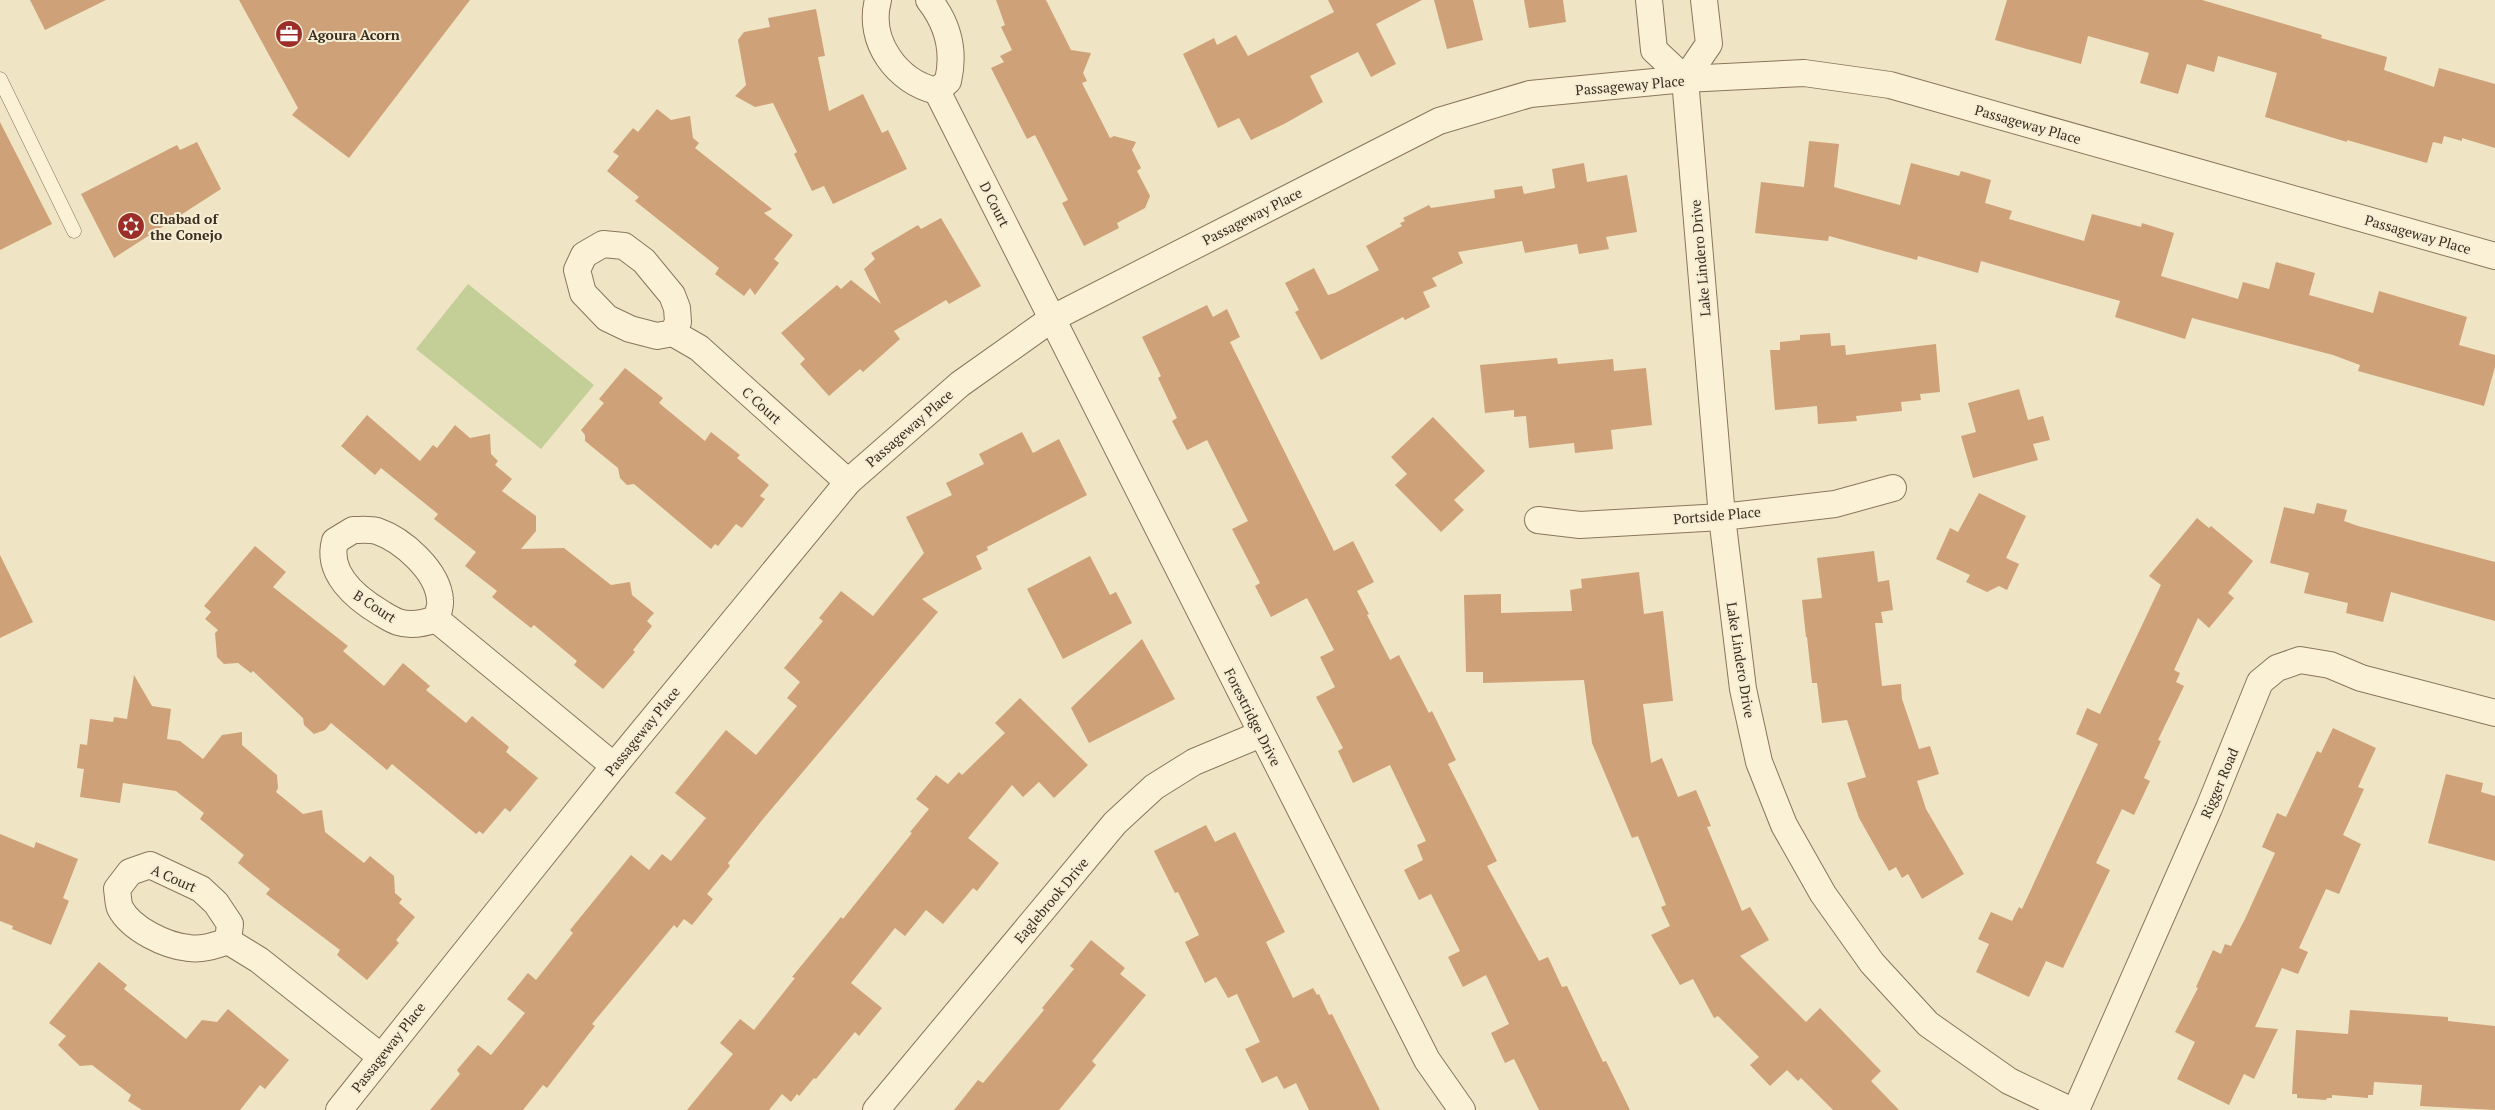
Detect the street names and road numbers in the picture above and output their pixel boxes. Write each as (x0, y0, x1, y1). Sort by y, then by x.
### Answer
street label: Passageway Place (1575, 71, 1685, 99)
street label: Passageway Place (1973, 100, 2083, 148)
street label: D Court (976, 178, 1015, 231)
street label: Passageway Place (1199, 183, 1305, 249)
street label: Lake Lindero Drive (1685, 199, 1715, 317)
street label: Passageway Place (2363, 210, 2473, 258)
street label: C Court (738, 382, 787, 428)
street label: Passageway Place (861, 385, 957, 471)
street label: Portside Place (1673, 502, 1761, 528)
street label: B Court (350, 585, 401, 627)
street label: Lake Lindero Drive (1722, 601, 1760, 719)
street label: Forestridge Drive (1220, 665, 1286, 769)
street label: Passageway Place (600, 682, 684, 780)
street label: Rigger Road (2196, 745, 2242, 821)
street label: Eaglebrook Drive (1010, 853, 1092, 947)
street label: A Court (148, 860, 200, 897)
street label: Passageway Place (347, 998, 429, 1096)

